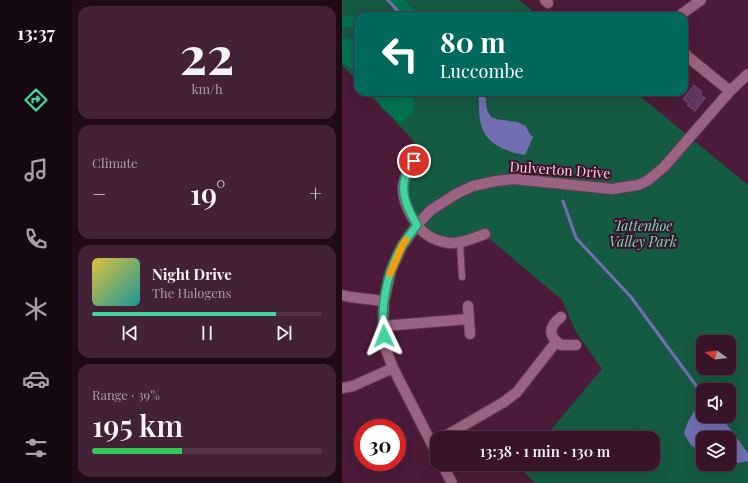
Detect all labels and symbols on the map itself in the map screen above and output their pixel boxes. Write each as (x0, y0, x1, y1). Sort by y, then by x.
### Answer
pin (397, 144, 431, 178)
street label: Dulverton Drive (509, 157, 611, 183)
park label: Tattenhoe Valley Park (609, 216, 677, 251)
position arrow (363, 315, 405, 357)
north arrow (696, 335, 736, 375)
speed limit sign: 30 (354, 419, 406, 471)

